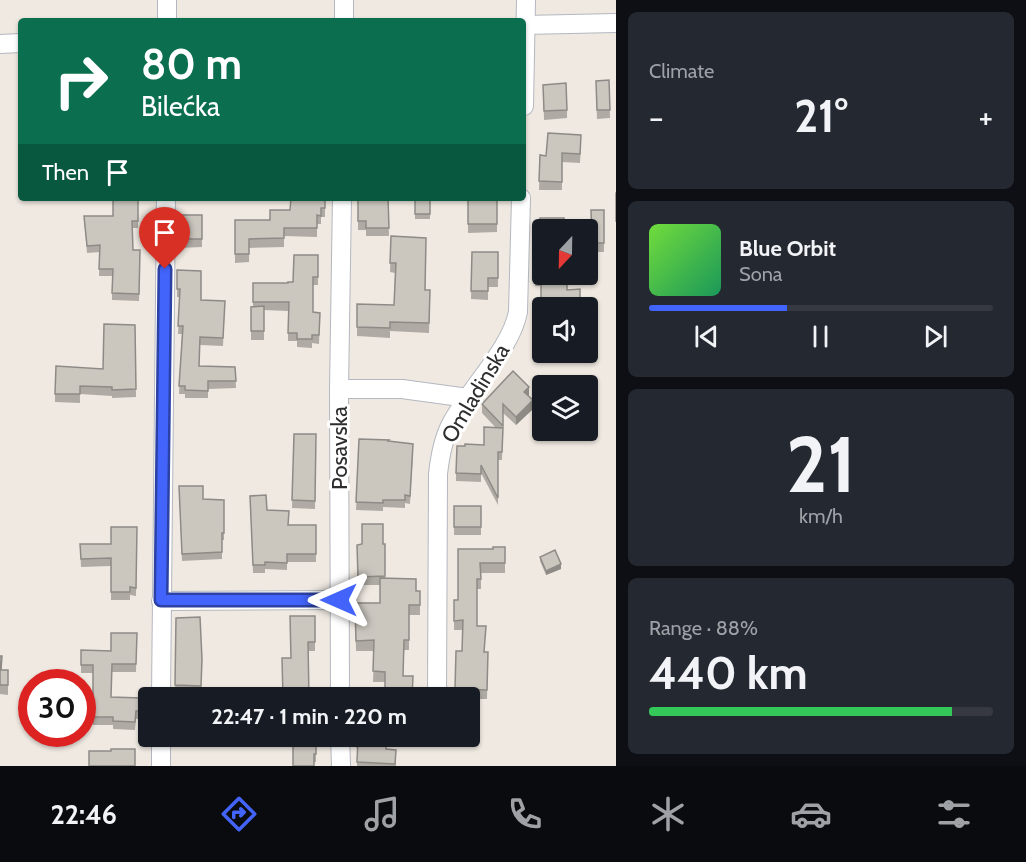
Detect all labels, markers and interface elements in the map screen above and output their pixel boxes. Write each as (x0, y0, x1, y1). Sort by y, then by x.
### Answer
text: 80 m (141, 38, 242, 90)
icon: right (42, 42, 120, 120)
text: Climate (649, 59, 714, 83)
text: 21° (794, 89, 848, 143)
text: Bilećka (141, 90, 220, 123)
text: − (649, 97, 664, 137)
text: + (978, 97, 993, 137)
icon: arrive (101, 156, 134, 189)
text: Then (42, 159, 89, 186)
pin (139, 207, 190, 269)
icon: arrive (148, 216, 181, 249)
north arrow (532, 219, 598, 285)
map controls (532, 219, 598, 441)
text: Blue Orbit (739, 235, 836, 262)
text: Sona (739, 262, 782, 286)
button: sound (532, 297, 598, 363)
icon: previous (690, 320, 723, 353)
icon: pause (804, 320, 837, 353)
icon: next (919, 320, 952, 353)
street label: Omladinska (435, 339, 516, 448)
button: layers (532, 375, 598, 441)
street label: Posavska (326, 406, 353, 490)
text: 21 (786, 417, 856, 512)
text: km/h (799, 504, 843, 528)
position arrow (307, 568, 371, 632)
text: Range · 88% (649, 616, 758, 640)
text: 440 km (649, 646, 808, 700)
speed limit sign: 30 (18, 669, 96, 747)
text: 22:47 · 1 min · 220 m (211, 703, 407, 730)
icon: directions (218, 793, 260, 835)
icon: music (361, 793, 403, 835)
icon: phone (504, 793, 546, 835)
icon: climate (647, 793, 689, 835)
icon: car (790, 793, 832, 835)
icon: filters (933, 793, 975, 835)
text: 22:46 (51, 798, 117, 831)

